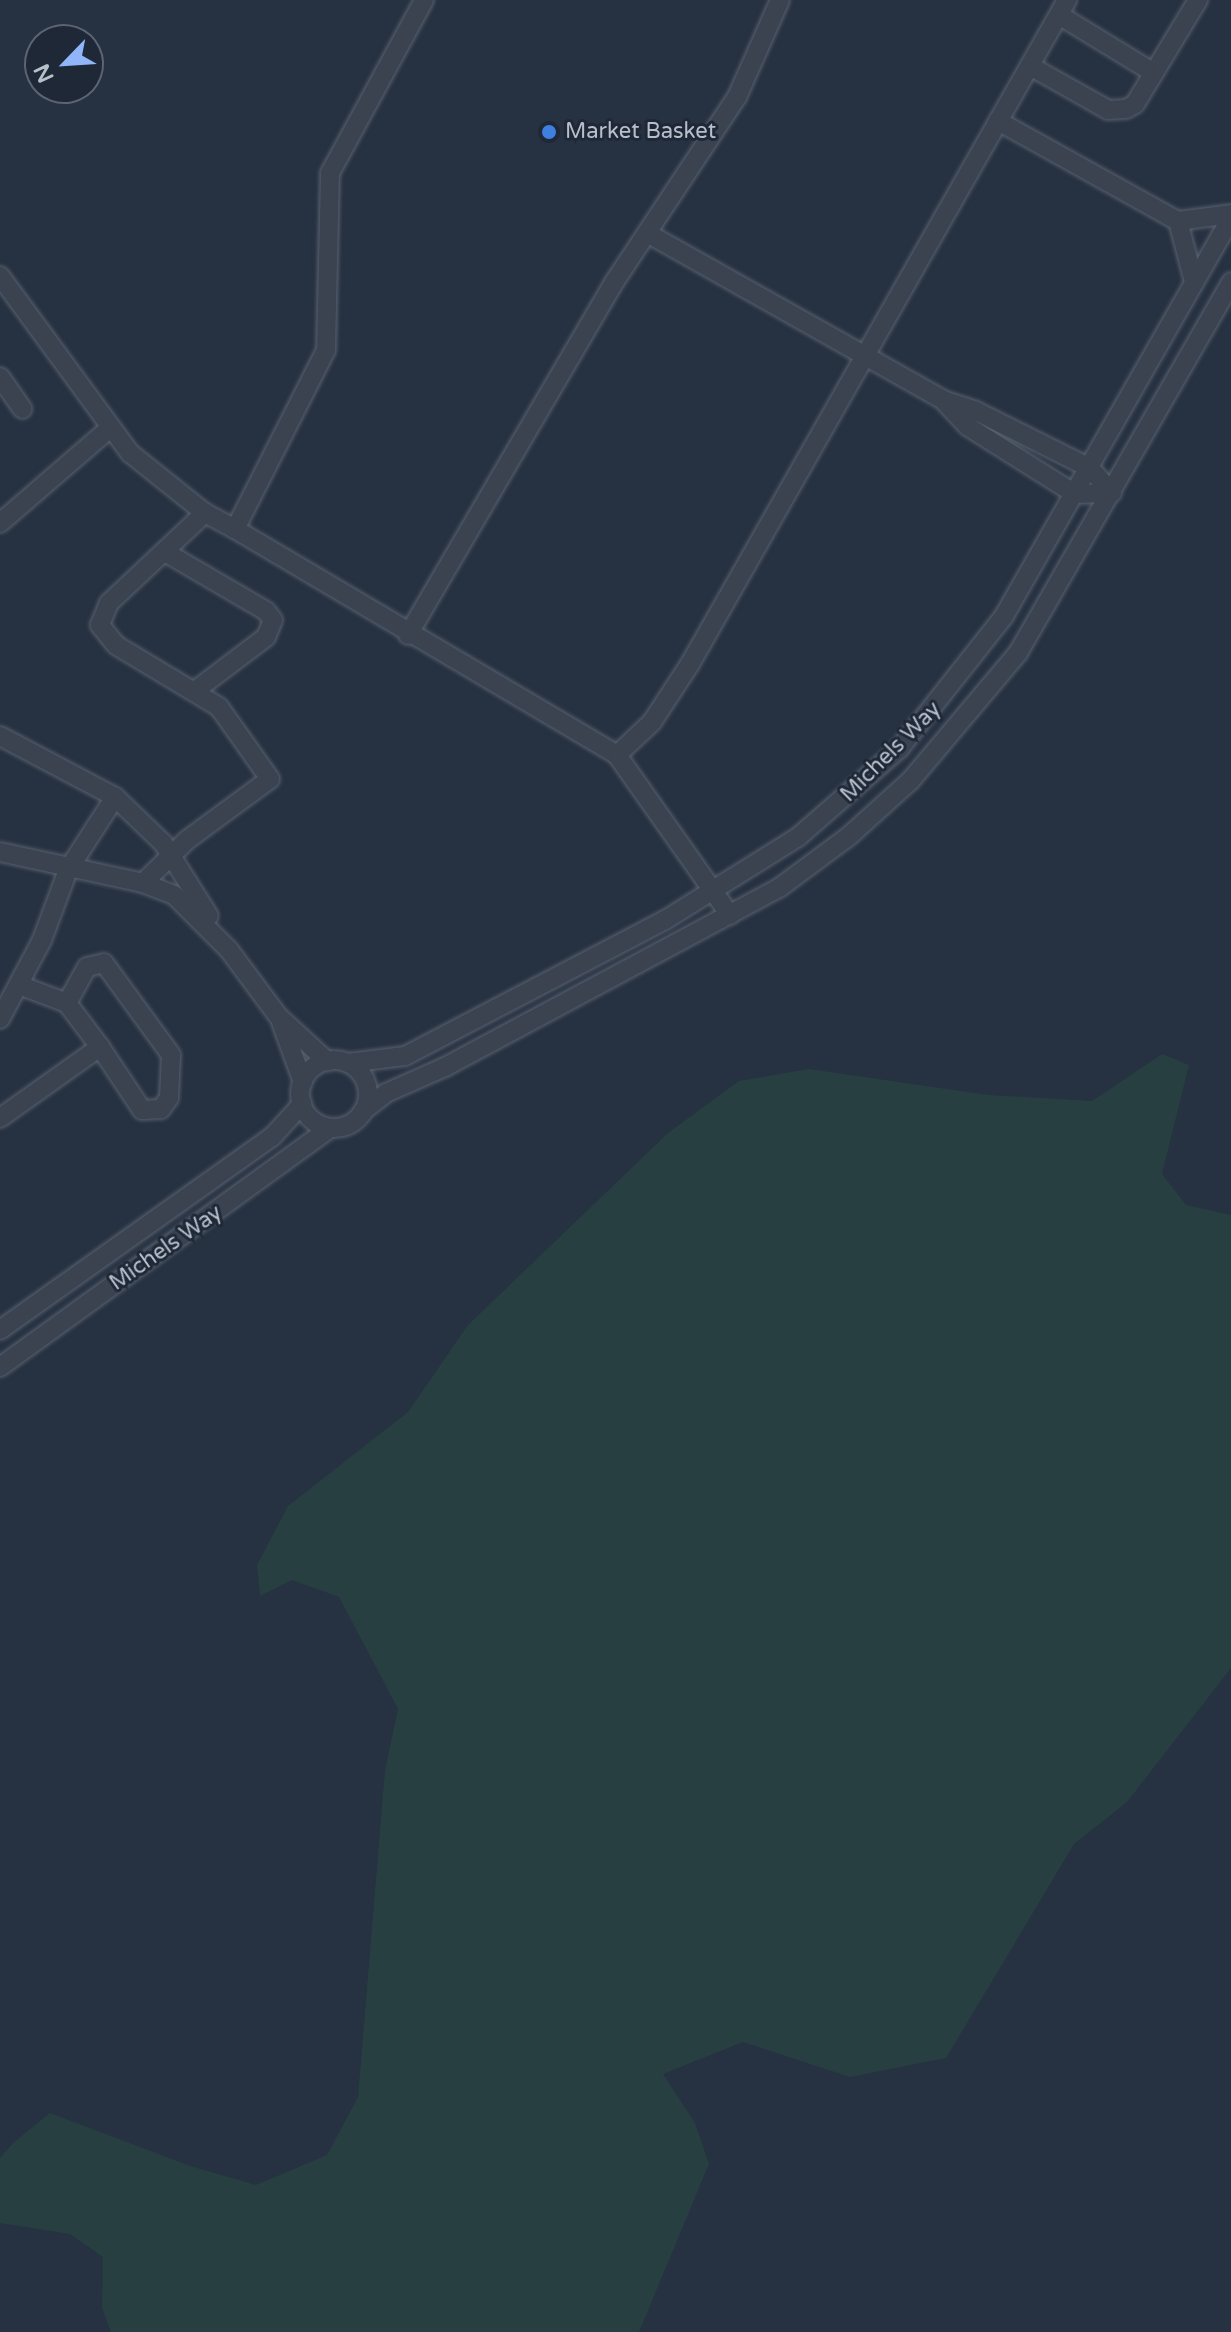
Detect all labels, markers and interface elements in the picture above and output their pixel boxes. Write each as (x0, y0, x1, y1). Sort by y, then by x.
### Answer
north arrow (24, 24, 104, 104)
text: N (29, 60, 60, 87)
place label: Market Basket (565, 119, 716, 145)
marker: Market Basket (540, 123, 558, 141)
street label: Michels Way (835, 696, 947, 808)
street label: Michels Way (105, 1200, 227, 1296)

